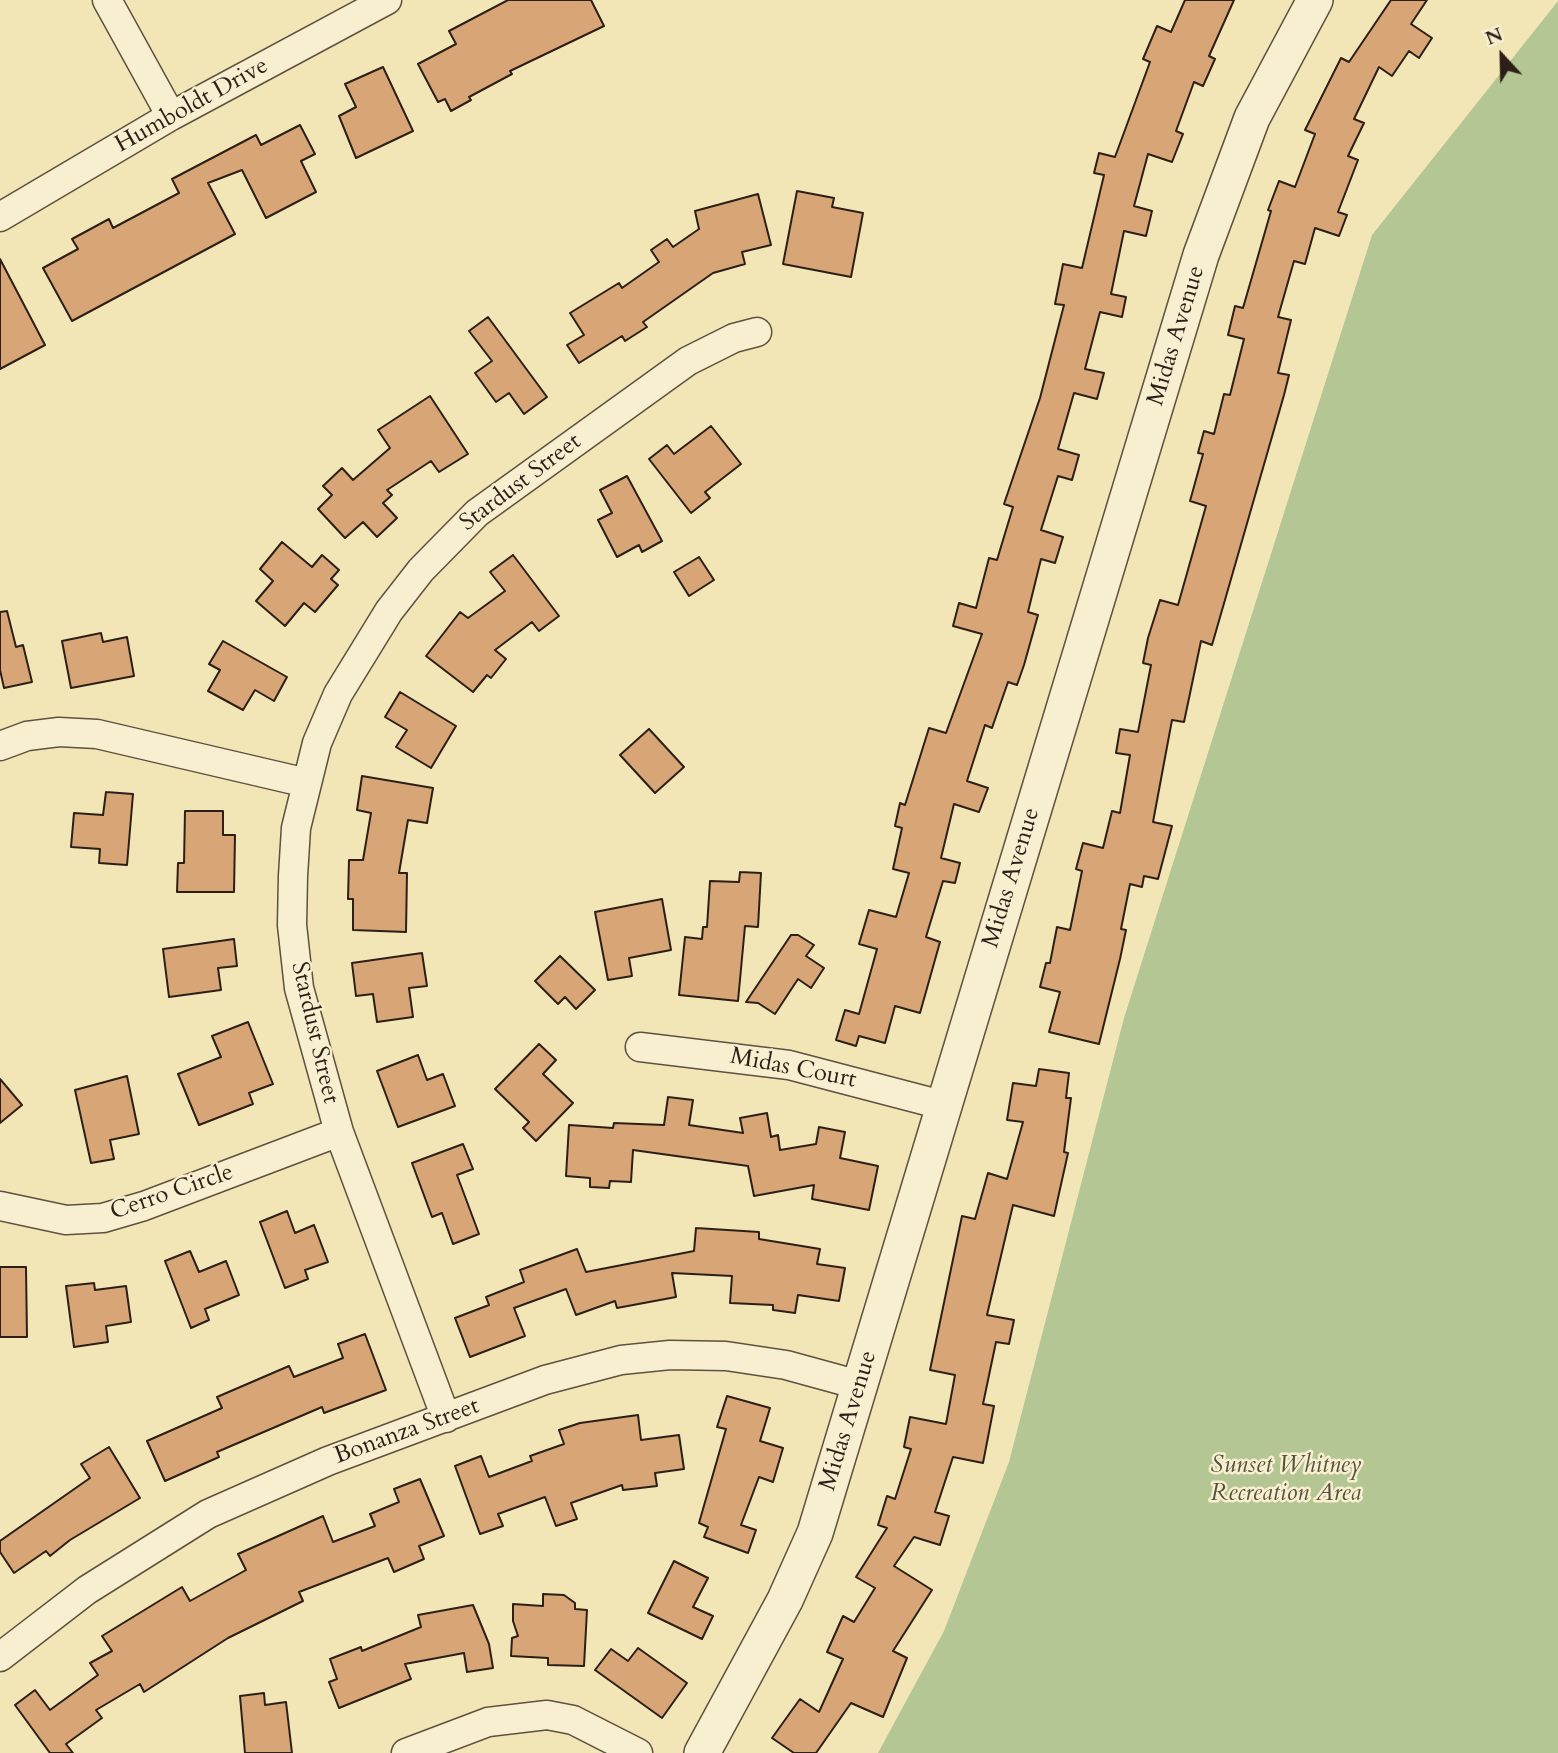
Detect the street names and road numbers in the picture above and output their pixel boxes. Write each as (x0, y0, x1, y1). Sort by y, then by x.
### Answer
street label: Humboldt Drive (111, 52, 273, 160)
street label: Midas Avenue (1142, 263, 1212, 409)
street label: Stardust Street (455, 428, 587, 538)
street label: Midas Avenue (977, 805, 1047, 951)
street label: Stardust Street (284, 959, 344, 1107)
street label: Midas Court (728, 1043, 858, 1095)
street label: Cerro Circle (107, 1159, 237, 1227)
street label: Midas Avenue (814, 1348, 884, 1494)
street label: Bonanza Street (331, 1392, 483, 1472)

